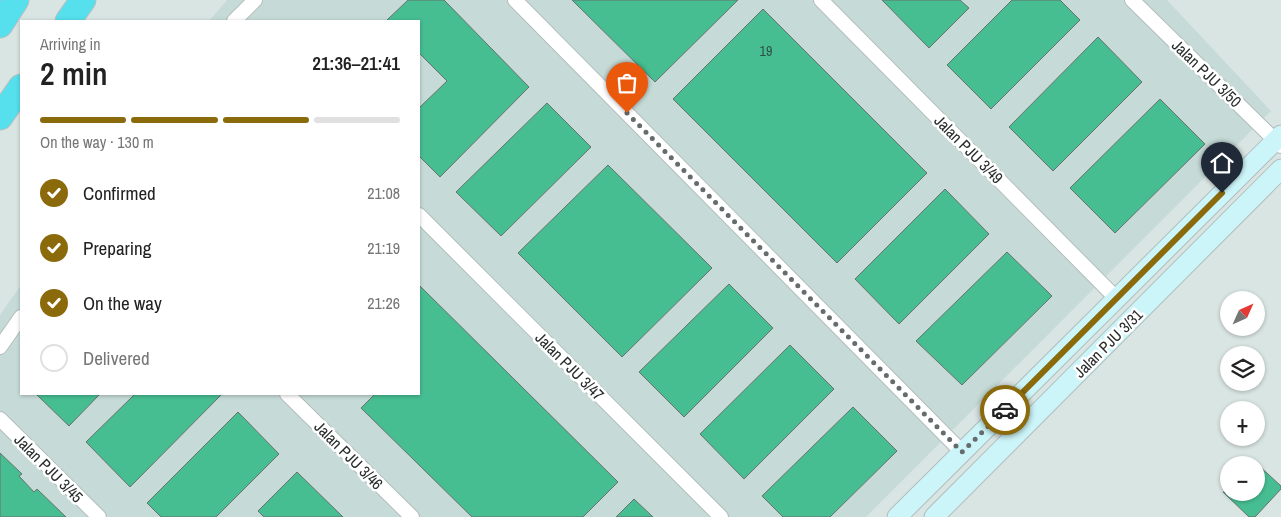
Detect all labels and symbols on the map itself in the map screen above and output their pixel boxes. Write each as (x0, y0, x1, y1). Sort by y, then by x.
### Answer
street label: Jalan PJU 3/50 (1167, 34, 1247, 112)
house number: 19 (760, 42, 772, 60)
pin (606, 62, 648, 113)
street label: Jalan PJU 3/49 (930, 110, 1008, 188)
pin (1201, 142, 1243, 193)
north arrow (1220, 291, 1265, 336)
street label: Jalan PJU 3/31 (1069, 303, 1148, 382)
street label: Jalan PJU 3/47 (531, 327, 609, 405)
courier (980, 385, 1030, 435)
street label: Jalan PJU 3/46 (310, 416, 388, 494)
street label: Jalan PJU 3/45 (10, 429, 88, 507)

